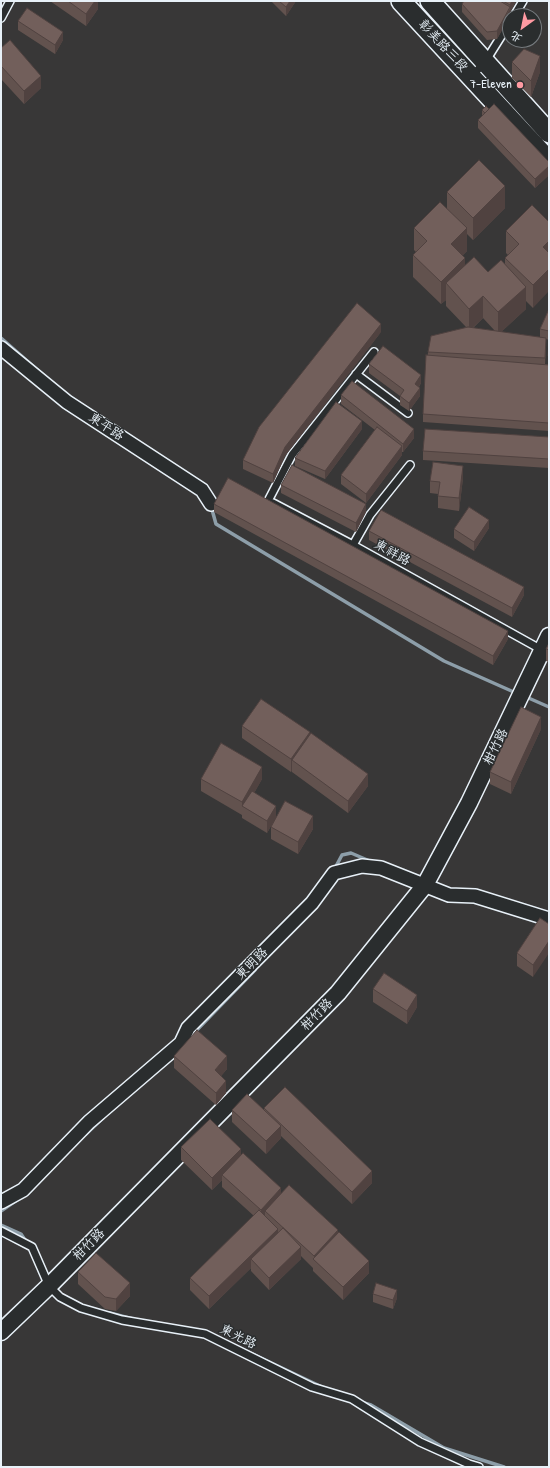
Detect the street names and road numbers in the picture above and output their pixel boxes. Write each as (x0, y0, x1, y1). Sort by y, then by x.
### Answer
street label: 彰美路三段 (415, 17, 471, 75)
street label: 東平路 (85, 410, 127, 444)
street label: 東祥路 (371, 537, 413, 569)
street label: 柑竹路 (480, 726, 512, 768)
street label: 東明路 (233, 945, 271, 983)
street label: 柑竹路 (298, 996, 336, 1034)
street label: 柑竹路 (70, 1226, 108, 1264)
street label: 東光路 (217, 1321, 259, 1353)

